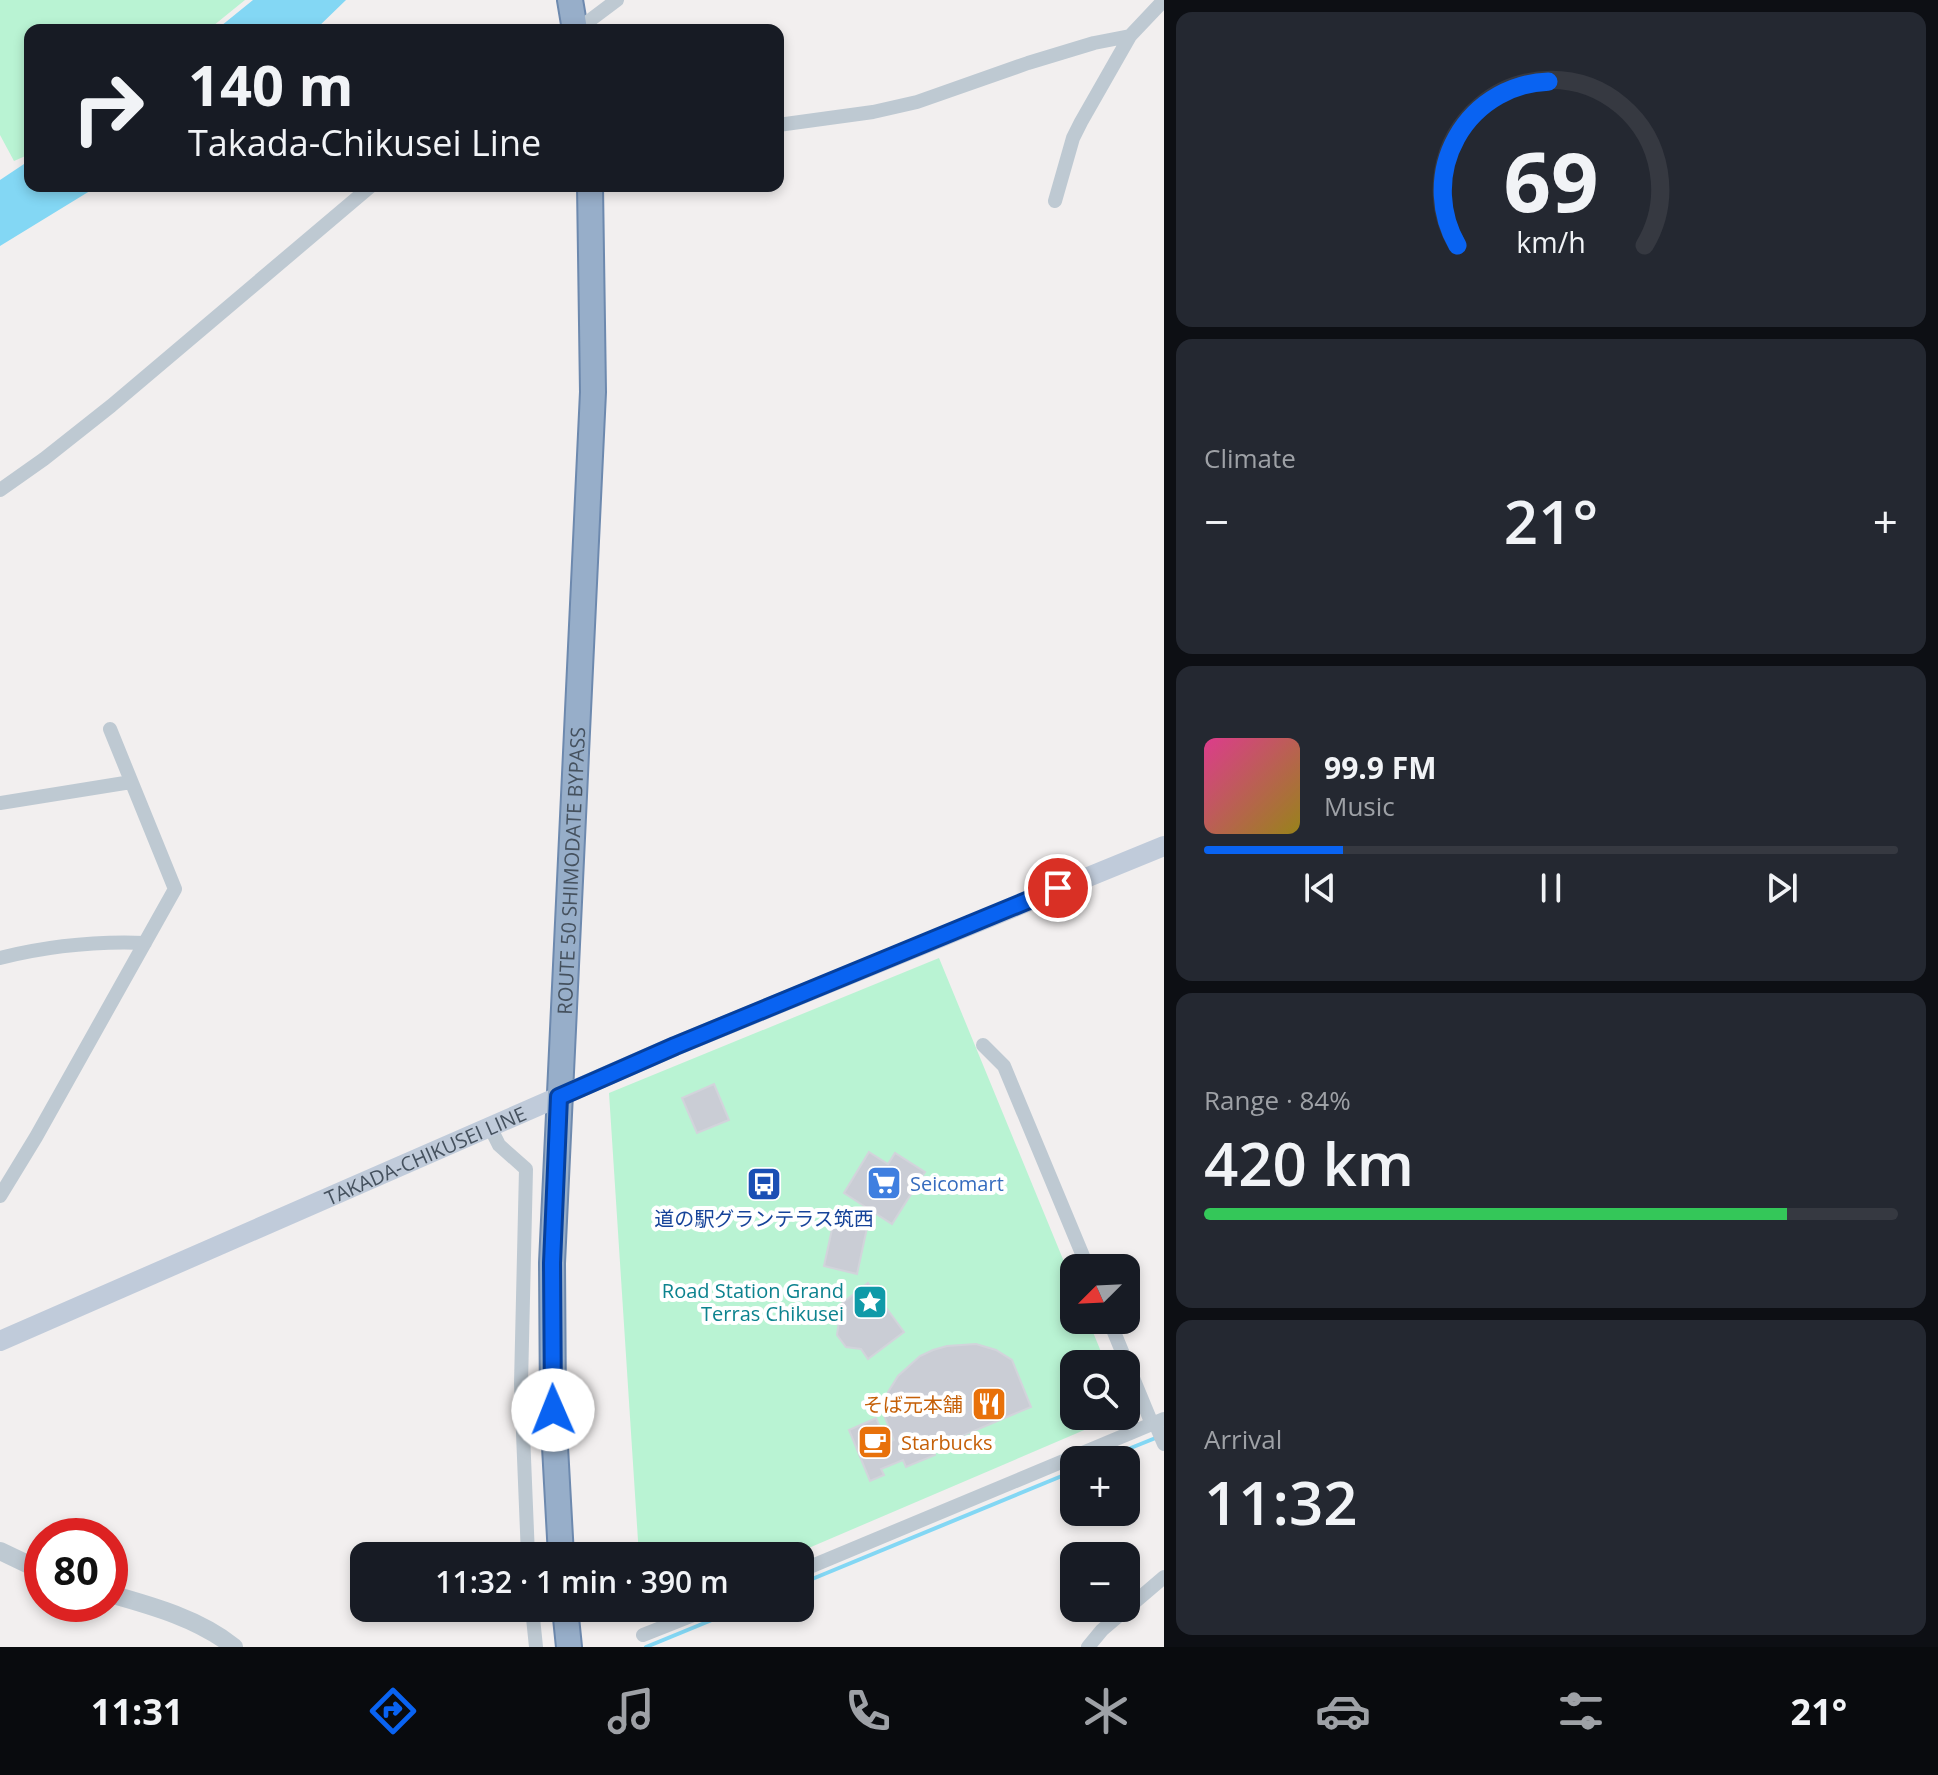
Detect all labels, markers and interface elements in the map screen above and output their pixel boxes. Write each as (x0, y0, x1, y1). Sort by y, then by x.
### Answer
text: 140 m (188, 46, 354, 122)
icon: right (56, 56, 160, 160)
text: Takada-Chikusei Line (188, 118, 541, 167)
text: 69 (1503, 122, 1599, 235)
text: km/h (1516, 222, 1586, 261)
text: Climate (1204, 440, 1296, 476)
text: 21° (1504, 480, 1598, 562)
text: − (1204, 491, 1229, 551)
text: + (1873, 491, 1898, 551)
street label: ROUTE 50 SHIMODATE BYPASS (550, 726, 591, 1015)
text: 99.9 FM (1324, 747, 1437, 788)
text: Music (1324, 788, 1395, 824)
pin (1024, 854, 1092, 922)
icon: arrive (1036, 866, 1080, 910)
icon: previous (1298, 866, 1342, 910)
icon: pause (1529, 866, 1573, 910)
icon: next (1760, 866, 1804, 910)
text: Range · 84% (1204, 1082, 1351, 1118)
street label: TAKADA-CHIKUSEI LINE (320, 1099, 530, 1211)
text: 420 km (1204, 1122, 1414, 1204)
supermarket icon: Seicomart (865, 1164, 903, 1202)
bus stop icon: 道の駅グランテラス筑西 (745, 1165, 783, 1203)
place label: Seicomart (910, 1170, 1004, 1197)
place label: 道の駅グランテラス筑西 (654, 1205, 874, 1232)
north arrow (1060, 1254, 1140, 1334)
map controls (1060, 1254, 1140, 1622)
place label: Road Station Grand Terras Chikusei (662, 1277, 844, 1327)
place icon: Road Station Grand Terras Chikusei (851, 1283, 889, 1321)
button: search (1060, 1350, 1140, 1430)
position arrow (511, 1368, 595, 1452)
restaurant icon: そば元本舗 (970, 1385, 1008, 1423)
place label: そば元本舗 (863, 1391, 963, 1418)
text: Arrival (1204, 1421, 1282, 1457)
cafe icon: Starbucks (856, 1423, 894, 1461)
place label: Starbucks (901, 1429, 993, 1456)
button: + (1060, 1446, 1140, 1526)
text: 11:32 (1204, 1461, 1358, 1543)
speed limit sign: 80 (24, 1518, 128, 1622)
button: − (1060, 1542, 1140, 1622)
text: 11:32 · 1 min · 390 m (435, 1561, 729, 1602)
icon: directions (365, 1683, 421, 1739)
icon: music (603, 1683, 659, 1739)
icon: phone (840, 1683, 896, 1739)
icon: climate (1078, 1683, 1134, 1739)
icon: car (1315, 1683, 1371, 1739)
icon: filters (1553, 1683, 1609, 1739)
text: 11:31 (91, 1687, 183, 1736)
text: 21° (1791, 1687, 1847, 1736)

